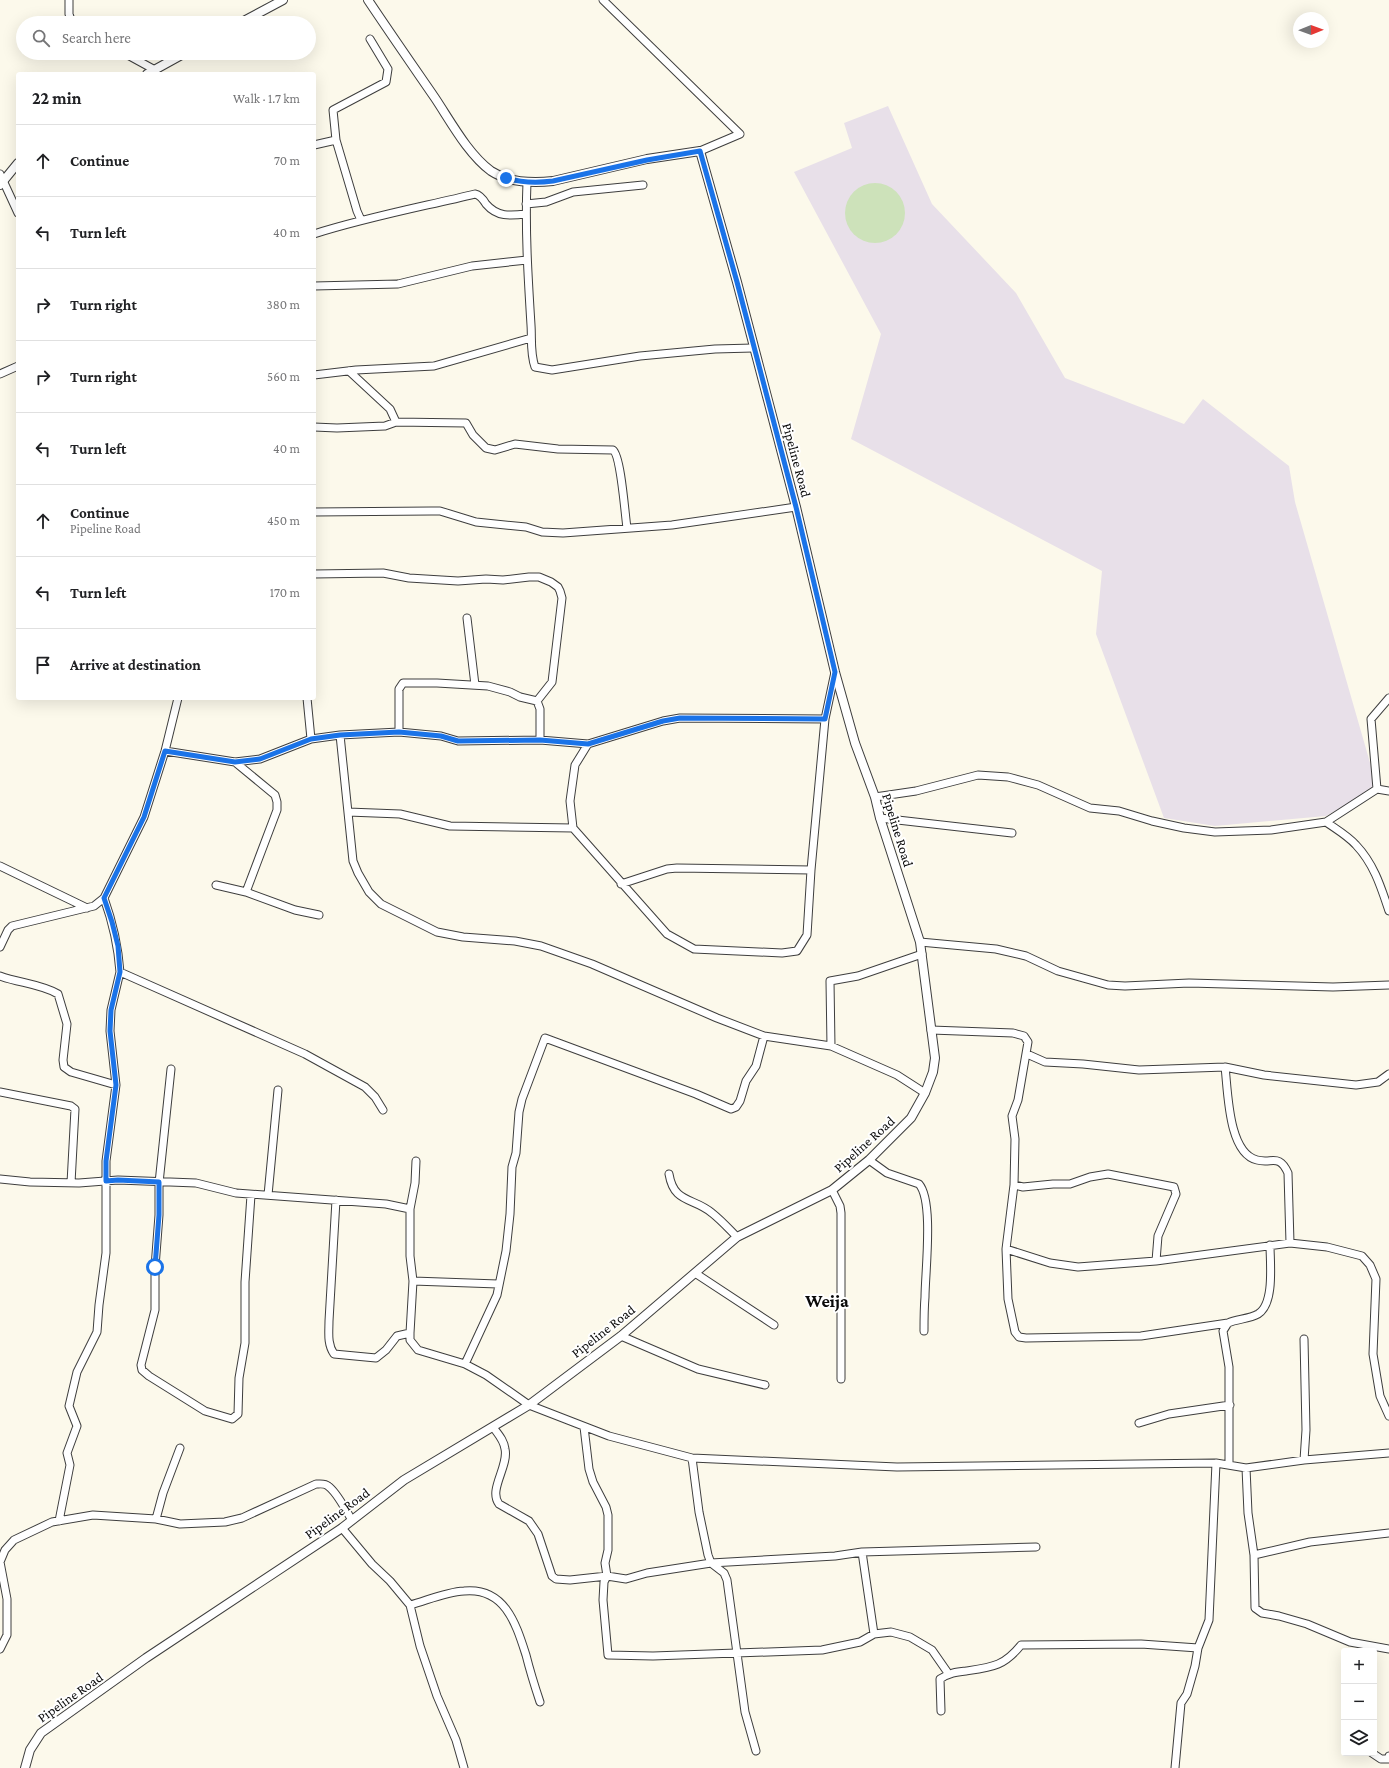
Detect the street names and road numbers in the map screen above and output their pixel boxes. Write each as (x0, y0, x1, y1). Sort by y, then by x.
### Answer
street label: Pipeline Road (779, 421, 815, 499)
street label: Pipeline Road (879, 791, 917, 869)
street label: Pipeline Road (830, 1112, 898, 1175)
street label: Pipeline Road (568, 1301, 638, 1361)
street label: Pipeline Road (301, 1484, 373, 1542)
street label: Pipeline Road (34, 1668, 106, 1725)

